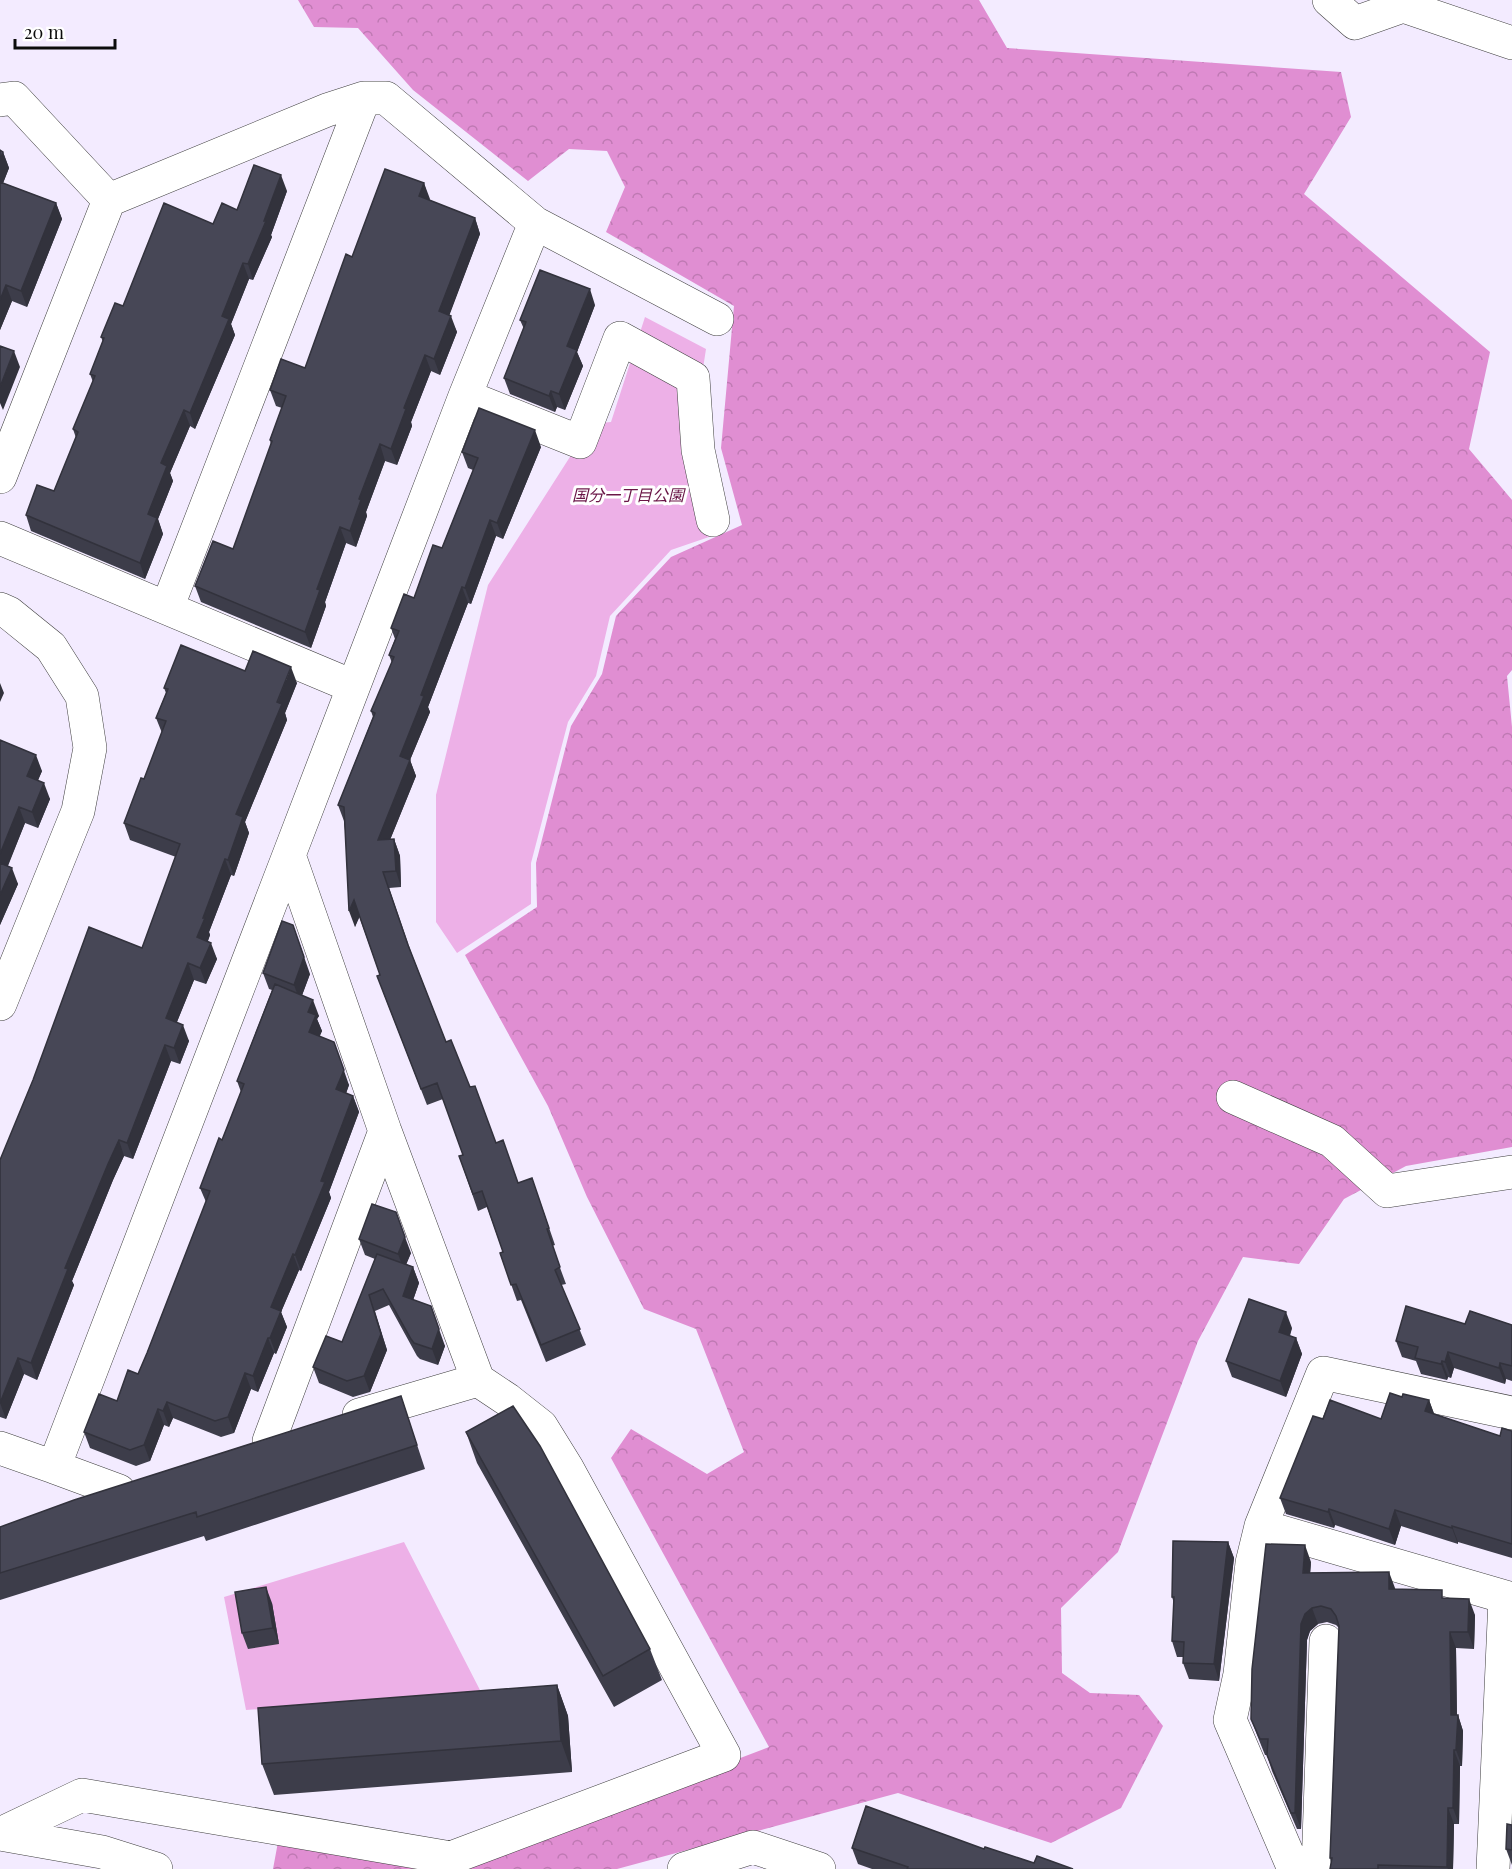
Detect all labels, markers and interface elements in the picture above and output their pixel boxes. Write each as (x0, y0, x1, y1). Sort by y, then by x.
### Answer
scale bar (15, 12, 116, 50)
text: 20 m (24, 20, 64, 44)
park label: 国分一丁目公園 (572, 484, 686, 505)

